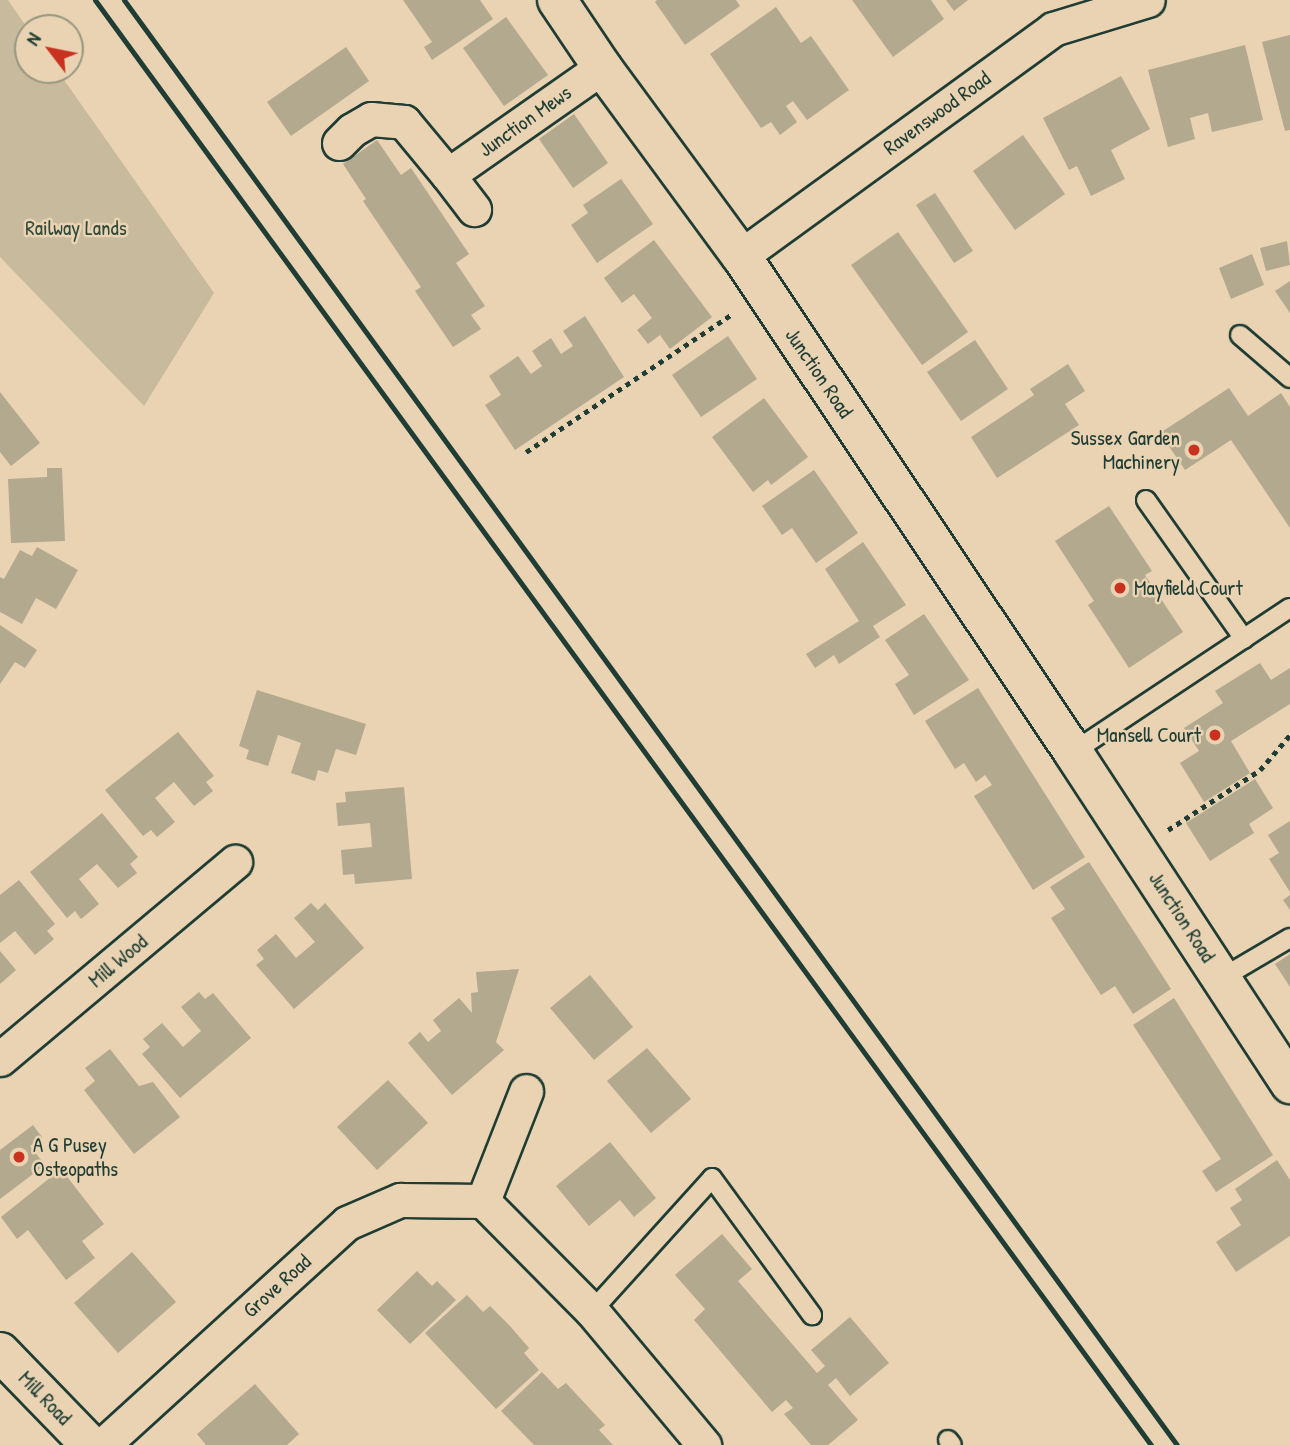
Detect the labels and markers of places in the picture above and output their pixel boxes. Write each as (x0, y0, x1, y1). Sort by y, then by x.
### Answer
place label: Sussex Garden Machinery (1071, 425, 1180, 475)
marker: Sussex Garden Machinery (1186, 442, 1202, 458)
place label: Mayfield Court (1134, 575, 1243, 601)
marker: Mayfield Court (1112, 580, 1128, 596)
place label: Mansell Court (1097, 722, 1201, 748)
marker: Mansell Court (1207, 727, 1223, 743)
place label: A G Pusey Osteopaths (33, 1132, 118, 1182)
marker: A G Pusey Osteopaths (11, 1149, 27, 1165)

